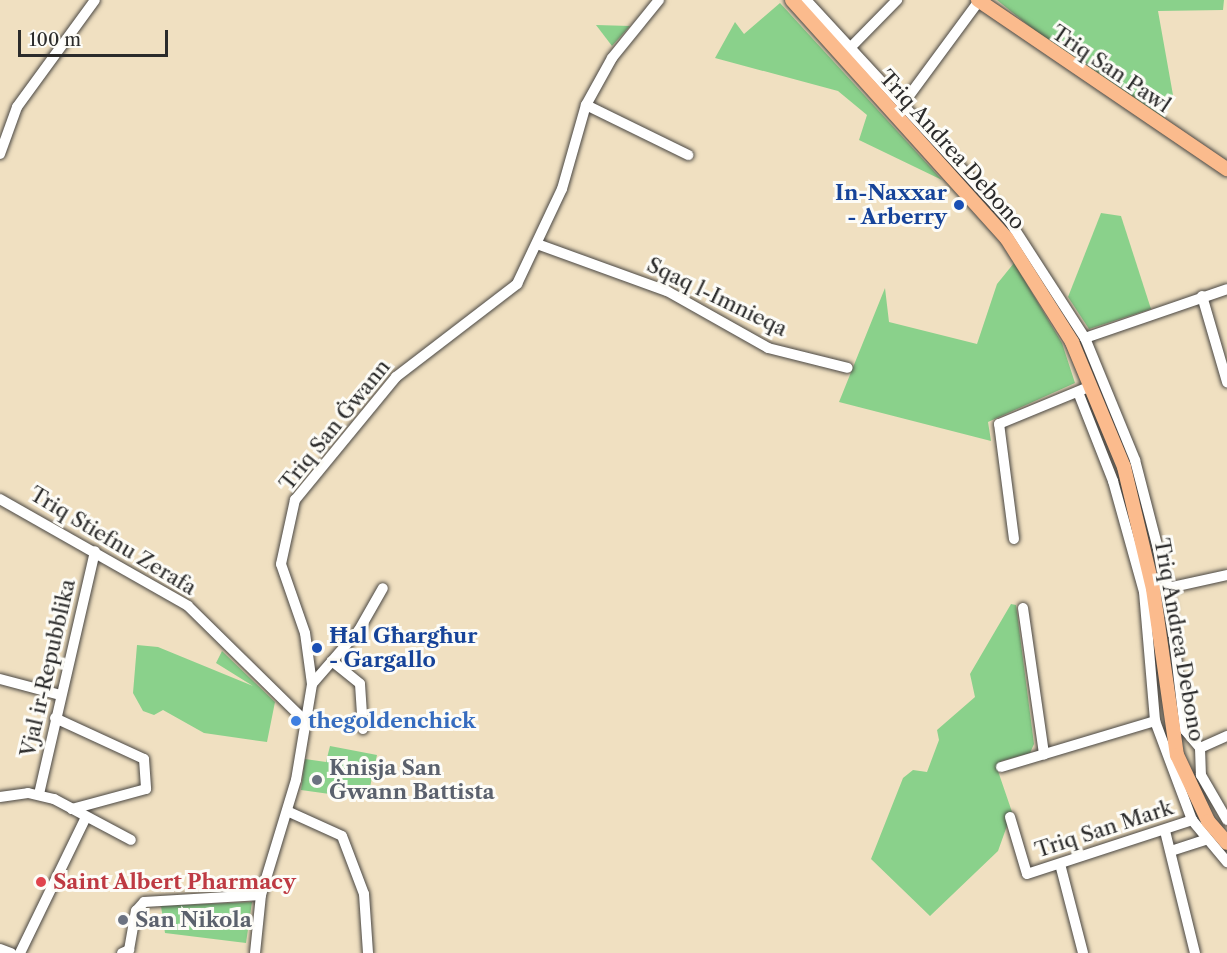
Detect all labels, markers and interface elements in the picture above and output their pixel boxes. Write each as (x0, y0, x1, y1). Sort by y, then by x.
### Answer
scale bar (21, 18, 171, 56)
street label: Triq San Pawl (1047, 20, 1175, 118)
text: 100 m (29, 29, 81, 51)
street label: Triq Andrea Debono (873, 65, 1031, 235)
place label: In-Naxxar - Arberry (835, 180, 947, 230)
marker: In-Naxxar - Arberry (952, 198, 966, 212)
street label: Sqaq l-Imnieqa (643, 252, 791, 342)
street label: Triq San Ġwann (274, 354, 396, 496)
street label: Triq Stiefnu Zerafa (25, 481, 201, 601)
street label: Triq Andrea Debono (1149, 536, 1209, 744)
street label: Vjal ir-Repubblika (15, 577, 81, 759)
place label: Ħal Għargħur - Gargallo (329, 623, 478, 673)
marker: Ħal Għargħur - Gargallo (310, 641, 324, 655)
place label: thegoldenchick (308, 708, 476, 734)
marker: thegoldenchick (289, 714, 303, 728)
place label: Knisja San Ġwann Battista (329, 755, 495, 805)
marker: Knisja San Ġwann Battista (310, 773, 324, 787)
street label: Triq San Mark (1032, 795, 1176, 863)
place label: Saint Albert Pharmacy (53, 869, 297, 895)
marker: Saint Albert Pharmacy (34, 875, 48, 889)
place label: San Nikola (135, 907, 252, 933)
marker: San Nikola (116, 913, 130, 927)

